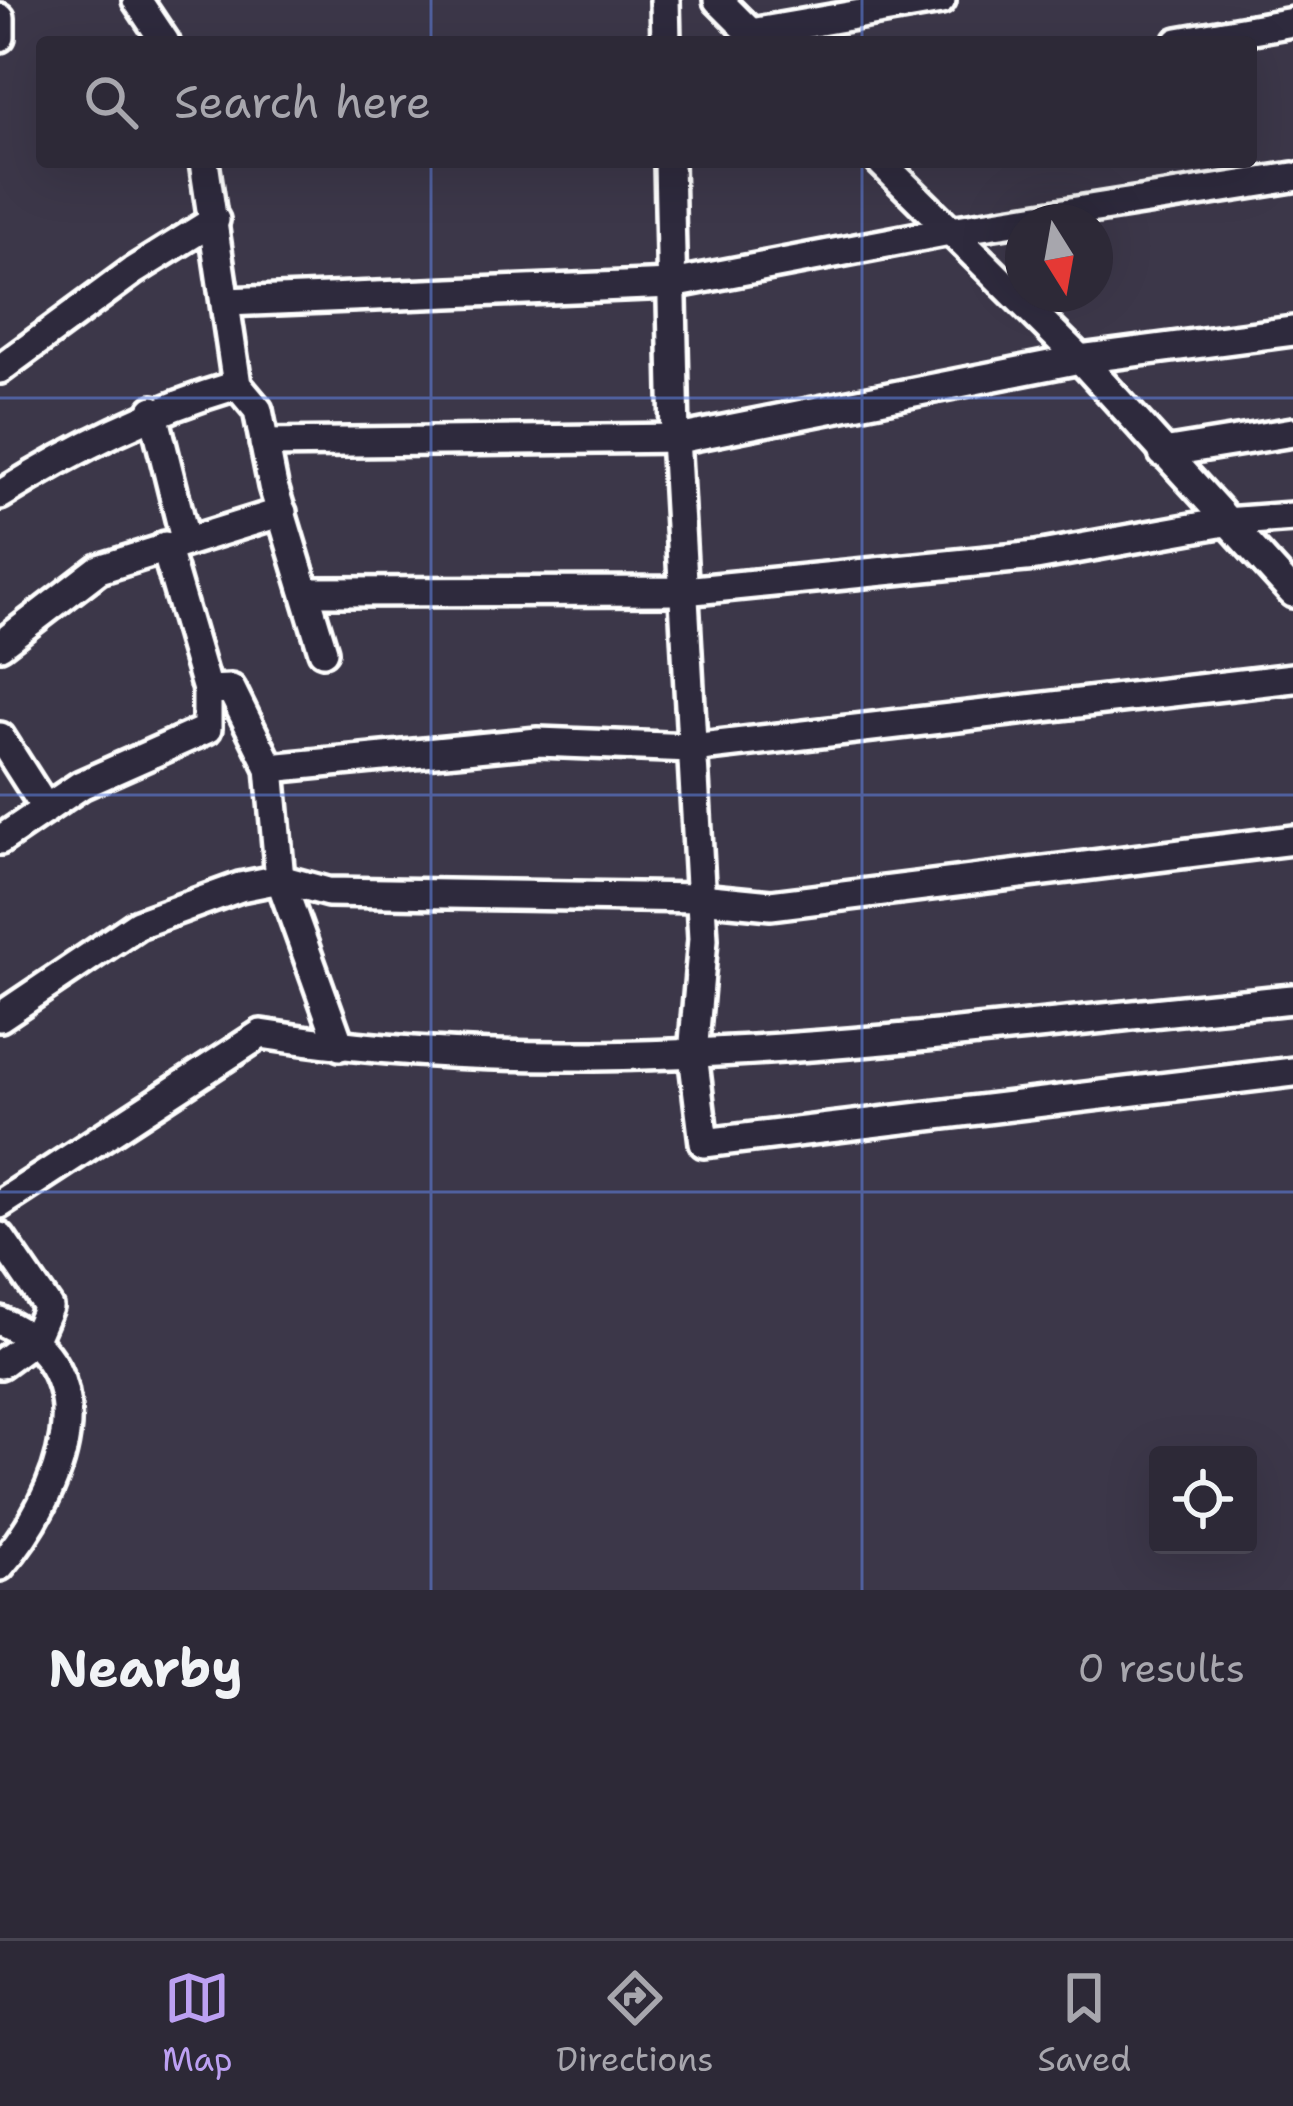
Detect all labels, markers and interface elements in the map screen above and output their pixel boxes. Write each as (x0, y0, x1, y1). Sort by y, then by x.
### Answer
search box (36, 36, 1257, 168)
icon: search (78, 69, 144, 135)
text: Search here (174, 72, 431, 132)
north arrow (1005, 204, 1113, 312)
map controls (1149, 1446, 1257, 1554)
button: locate (1149, 1446, 1257, 1554)
text: Nearby (48, 1634, 243, 1702)
text: 0 results (1078, 1642, 1245, 1694)
tab: Map (162, 1965, 233, 2082)
tab: Directions (556, 1965, 714, 2082)
tab: Saved (1037, 1965, 1131, 2082)

